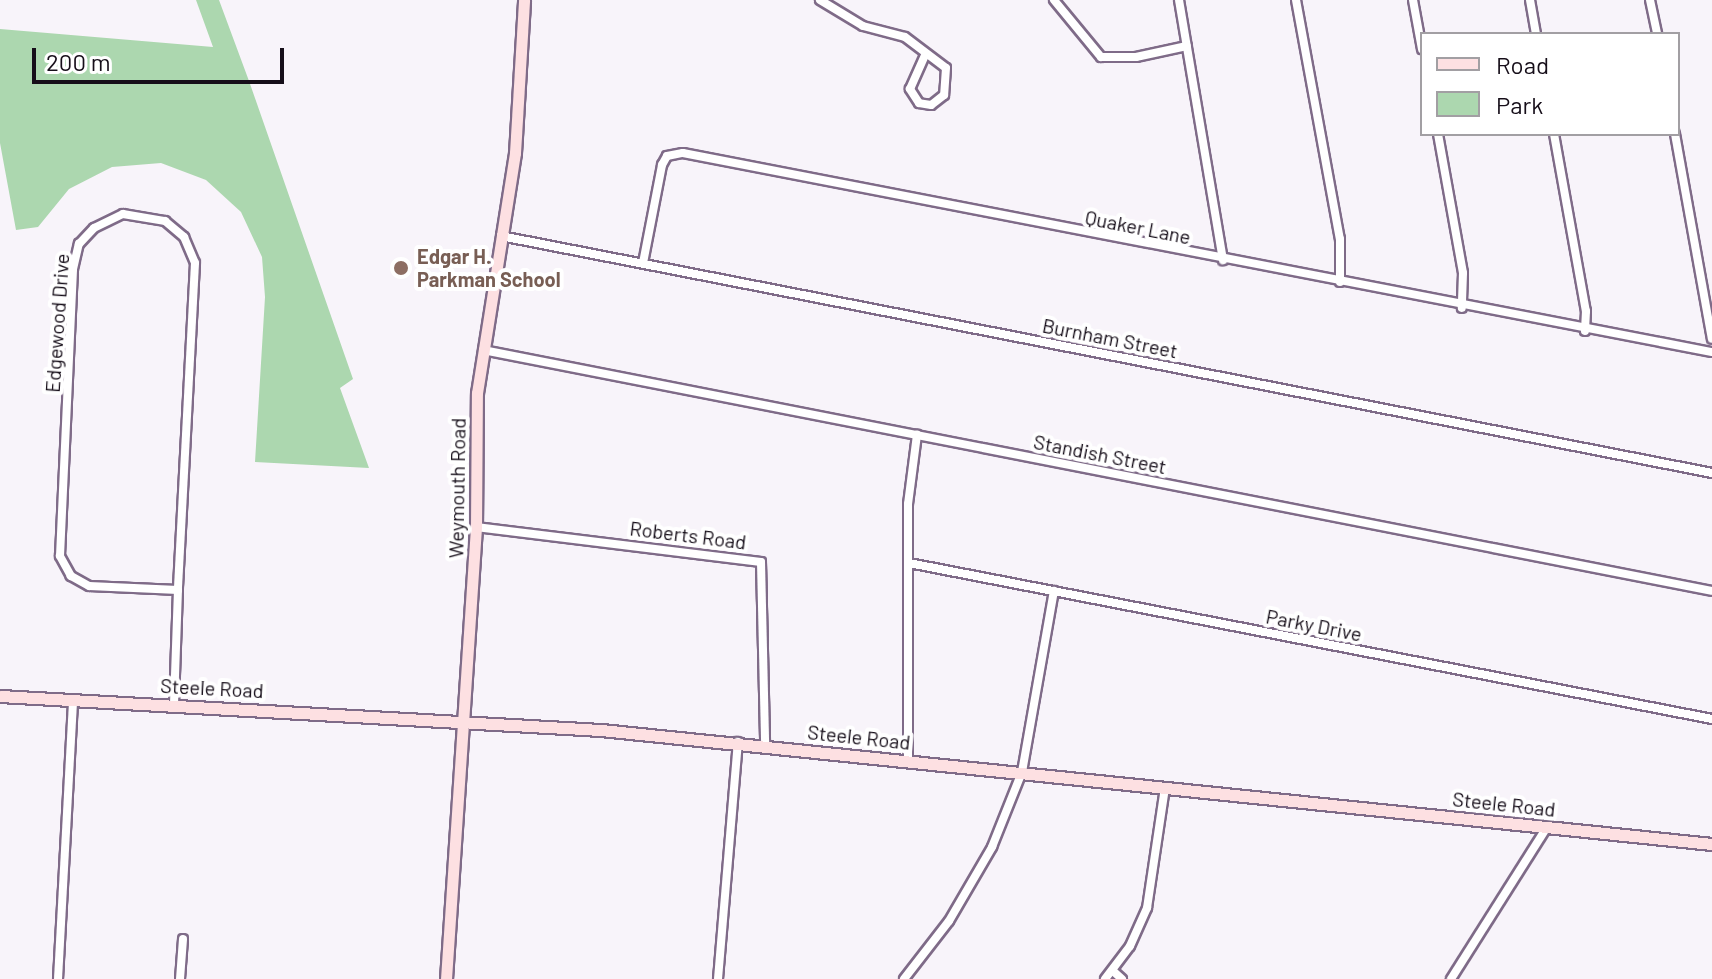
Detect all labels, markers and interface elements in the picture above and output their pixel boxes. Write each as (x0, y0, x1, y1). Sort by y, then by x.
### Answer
scale bar (36, 32, 288, 82)
legend (1420, 32, 1680, 136)
text: 200 m (46, 47, 111, 76)
text: Road (1496, 50, 1549, 79)
text: Park (1496, 90, 1543, 119)
street label: Quaker Lane (1083, 205, 1193, 249)
place label: Edgar H. Parkman School (417, 244, 561, 291)
street label: Edgewood Drive (40, 253, 74, 393)
marker: Edgar H. Parkman School (392, 259, 410, 277)
street label: Burnham Street (1040, 313, 1180, 363)
street label: Weymouth Road (444, 418, 470, 558)
street label: Standish Street (1032, 429, 1168, 479)
street label: Roberts Road (628, 516, 748, 554)
street label: Parky Drive (1264, 604, 1364, 646)
street label: Steele Road (160, 673, 264, 703)
street label: Steele Road (806, 720, 912, 754)
street label: Steele Road (1451, 787, 1557, 821)

